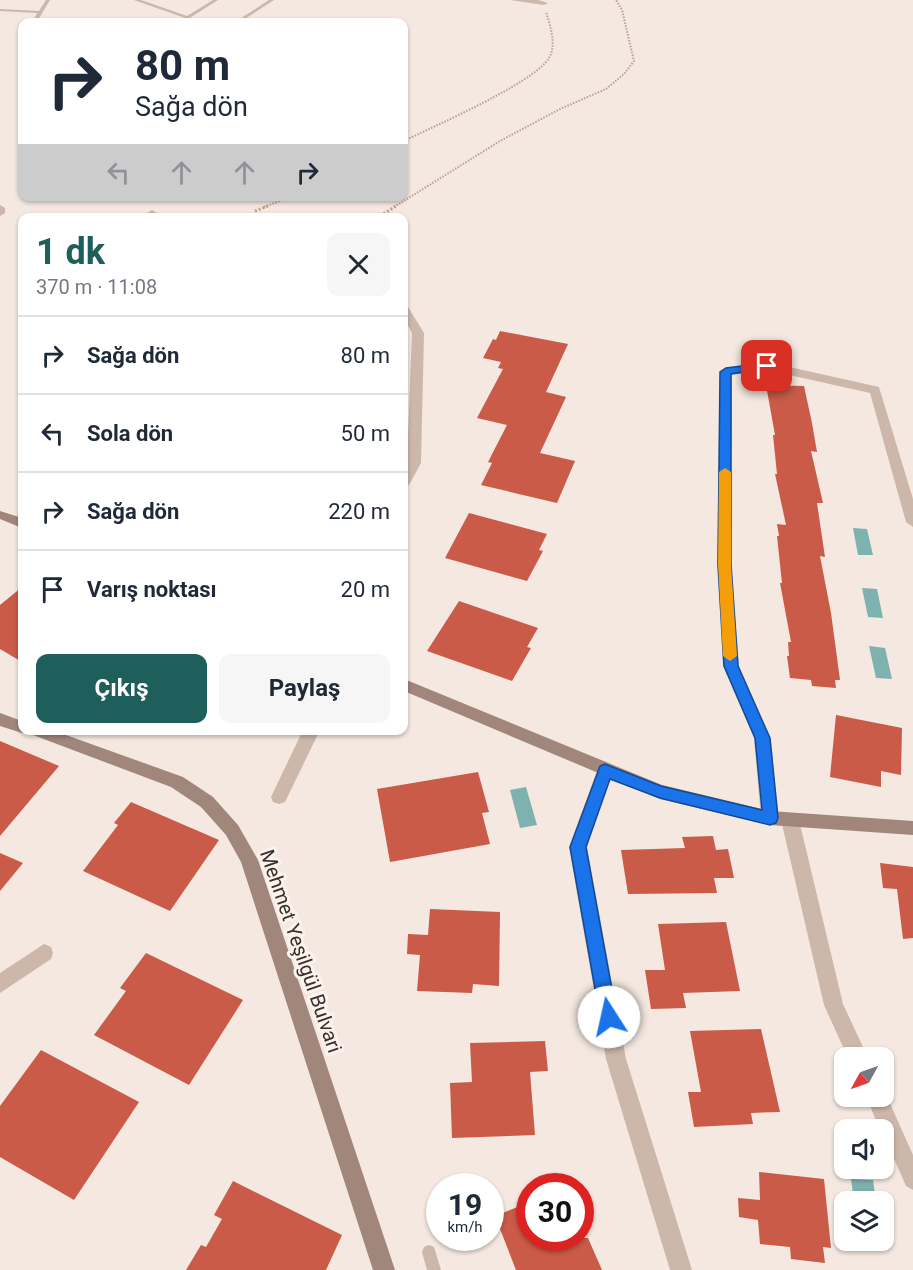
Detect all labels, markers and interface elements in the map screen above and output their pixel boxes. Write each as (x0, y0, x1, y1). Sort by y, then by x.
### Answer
text: 80 m (135, 41, 230, 90)
icon: right (36, 42, 114, 120)
text: Sağa dön (135, 91, 248, 123)
icon: left (102, 156, 135, 189)
icon: ahead (165, 156, 198, 189)
icon: ahead (228, 156, 261, 189)
icon: right (291, 156, 324, 189)
text: 1 dk (36, 231, 105, 273)
button: close (327, 233, 390, 296)
text: 370 m · 11:08 (36, 275, 157, 299)
icon: right (36, 339, 69, 372)
pin (741, 340, 792, 391)
text: Sağa dön (87, 343, 179, 368)
text: 80 m (341, 343, 390, 368)
icon: arrive (750, 349, 783, 382)
icon: left (36, 417, 69, 450)
text: Sola dön (87, 421, 173, 446)
text: 50 m (341, 421, 390, 446)
icon: right (36, 495, 69, 528)
text: Sağa dön (87, 499, 179, 524)
text: 220 m (328, 499, 390, 524)
icon: arrive (36, 573, 69, 606)
text: Varış noktası (87, 577, 217, 602)
text: 20 m (341, 577, 390, 602)
button: Çıkış (36, 654, 207, 723)
button: Paylaş (219, 654, 390, 723)
street label: Mehmet Yeşilgül Bulvari (255, 846, 347, 1056)
position arrow (577, 985, 641, 1049)
north arrow (834, 1047, 894, 1107)
map controls (834, 1047, 894, 1251)
button: sound (834, 1119, 894, 1179)
speed limit sign: 30 (516, 1173, 594, 1251)
text: 19 (448, 1187, 482, 1222)
button: layers (834, 1191, 894, 1251)
text: km/h (447, 1218, 483, 1236)

